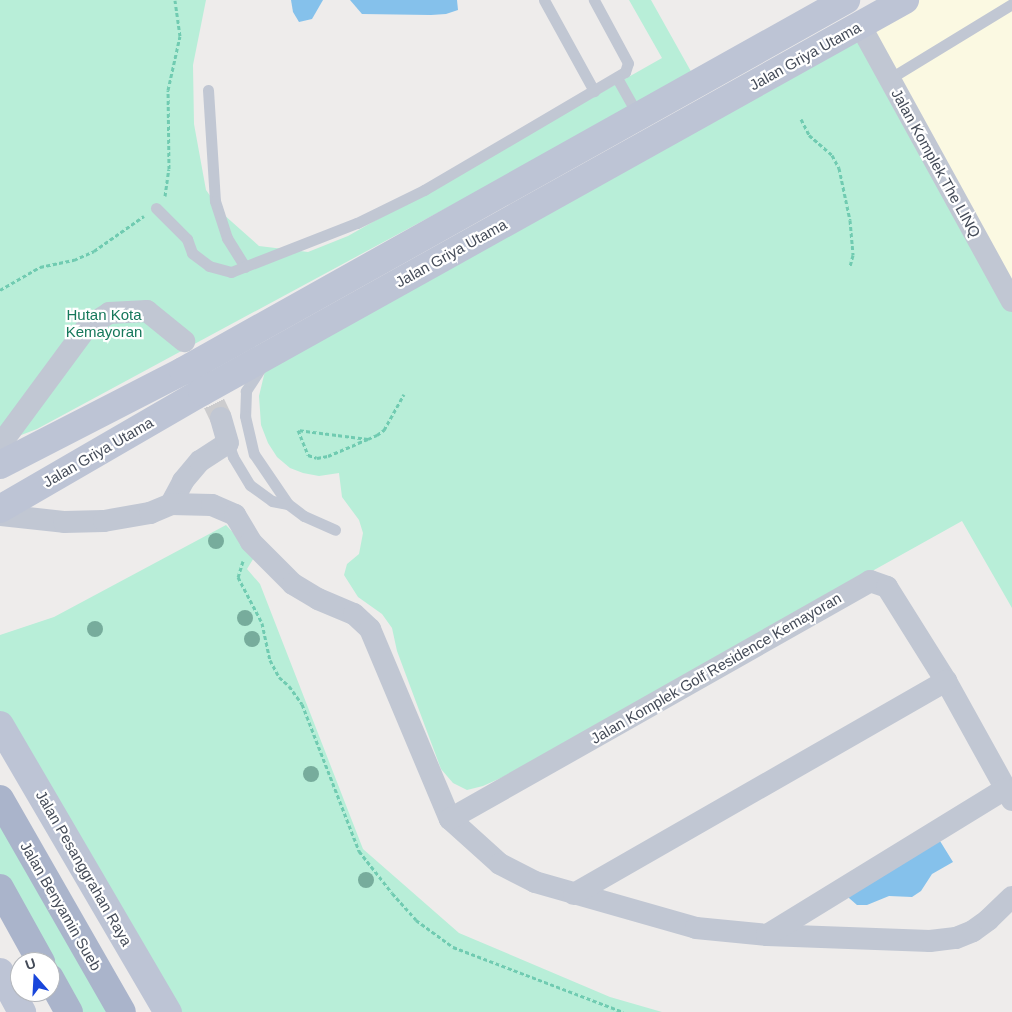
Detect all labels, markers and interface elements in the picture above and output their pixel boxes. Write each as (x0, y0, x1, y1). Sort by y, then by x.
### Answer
street label: Jalan Griya Utama (746, 18, 864, 94)
street label: Jalan Komplek The LINQ (888, 85, 984, 241)
street label: Jalan Griya Utama (392, 215, 510, 291)
park label: Hutan Kota Kemayoran (66, 305, 142, 340)
street label: Jalan Griya Utama (40, 413, 156, 491)
street label: Jalan Komplek Golf Residence Kemayoran (588, 589, 844, 747)
street label: Jalan Pesanggrahan Raya (32, 787, 136, 949)
street label: Jalan Benyamin Sueb (17, 838, 105, 974)
north arrow (10, 952, 60, 1002)
text: U (23, 955, 38, 973)

